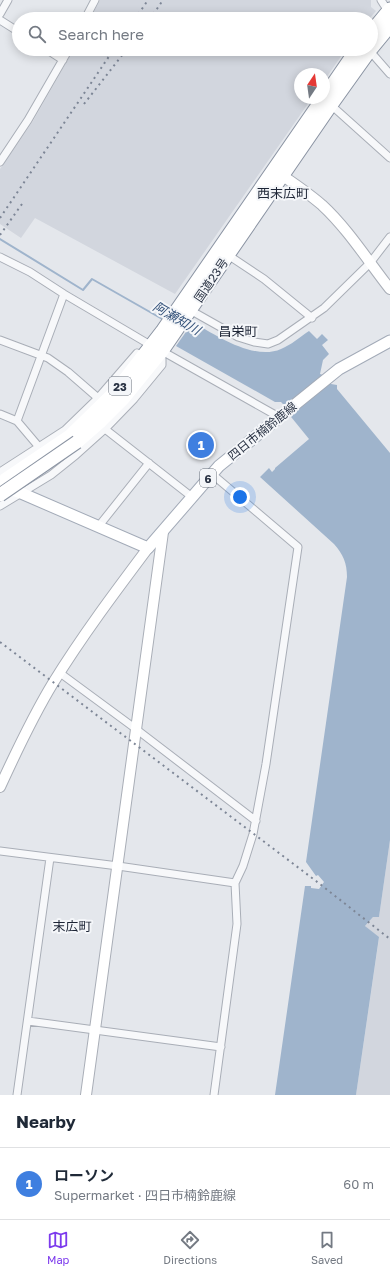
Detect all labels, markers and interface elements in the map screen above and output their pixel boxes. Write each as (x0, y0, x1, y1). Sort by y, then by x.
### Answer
search box (12, 12, 378, 56)
icon: search (26, 23, 48, 45)
text: Search here (58, 25, 144, 43)
north arrow (294, 68, 330, 104)
district label: 西末広町 (257, 185, 309, 201)
street label: 国道23号 (191, 255, 231, 305)
water label: 阿瀬知川 (150, 298, 205, 339)
district label: 昌栄町 (218, 323, 258, 339)
road number: 23 (109, 377, 131, 395)
street label: 四日市楠鈴鹿線 (225, 399, 299, 463)
pin: 1 (188, 430, 214, 460)
road number: 6 (200, 469, 216, 487)
your location (230, 487, 250, 507)
district label: 末広町 (52, 918, 92, 934)
text: Nearby (16, 1111, 76, 1132)
text: ローソン (54, 1166, 114, 1184)
text: 1 (26, 1176, 32, 1192)
text: 60 m (343, 1176, 374, 1192)
text: Supermarket · 四日市楠鈴鹿線 (54, 1187, 236, 1203)
tab: Map (47, 1229, 69, 1266)
tab: Directions (163, 1229, 217, 1266)
tab: Saved (311, 1229, 343, 1266)

